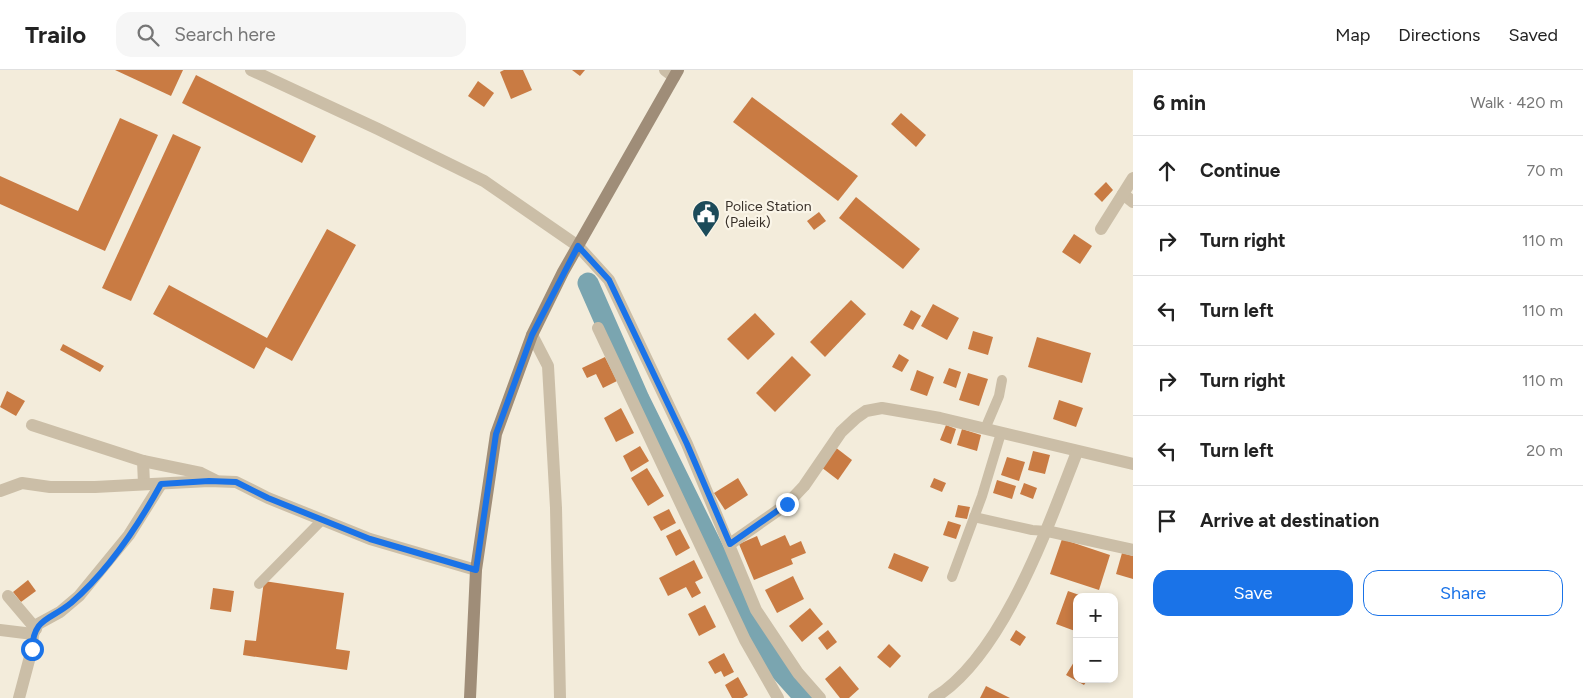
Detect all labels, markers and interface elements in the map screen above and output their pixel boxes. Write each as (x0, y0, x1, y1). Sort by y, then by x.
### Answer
search box (116, 12, 466, 57)
text: Trailo (25, 20, 86, 49)
icon: search (134, 21, 162, 49)
text: Search here (174, 23, 276, 46)
text: Map (1335, 24, 1370, 46)
text: Directions (1398, 24, 1480, 46)
text: Saved (1508, 24, 1558, 46)
text: 6 min (1153, 90, 1206, 115)
text: Walk · 420 m (1470, 93, 1563, 112)
icon: ahead (1153, 157, 1181, 185)
text: Continue (1200, 159, 1280, 182)
text: 70 m (1527, 161, 1563, 180)
place label: Police Station (Paleik) (725, 198, 812, 231)
public building icon: Police Station (Paleik) (691, 199, 721, 238)
icon: right (1153, 227, 1181, 255)
text: Turn right (1200, 229, 1286, 252)
text: 110 m (1522, 231, 1563, 250)
icon: left (1153, 297, 1181, 325)
text: Turn left (1200, 299, 1274, 322)
text: 110 m (1522, 301, 1563, 320)
icon: right (1153, 367, 1181, 395)
text: Turn right (1200, 369, 1286, 392)
text: 110 m (1522, 371, 1563, 390)
icon: left (1153, 437, 1181, 465)
text: Turn left (1200, 439, 1274, 462)
text: 20 m (1526, 441, 1563, 460)
route end (776, 493, 799, 516)
icon: arrive (1153, 507, 1181, 535)
text: Arrive at destination (1200, 509, 1379, 532)
button: Save (1153, 570, 1353, 616)
button: Share (1363, 570, 1563, 616)
map controls (1073, 593, 1118, 683)
button: + (1073, 593, 1118, 638)
route start (21, 638, 44, 661)
button: − (1073, 638, 1118, 683)

